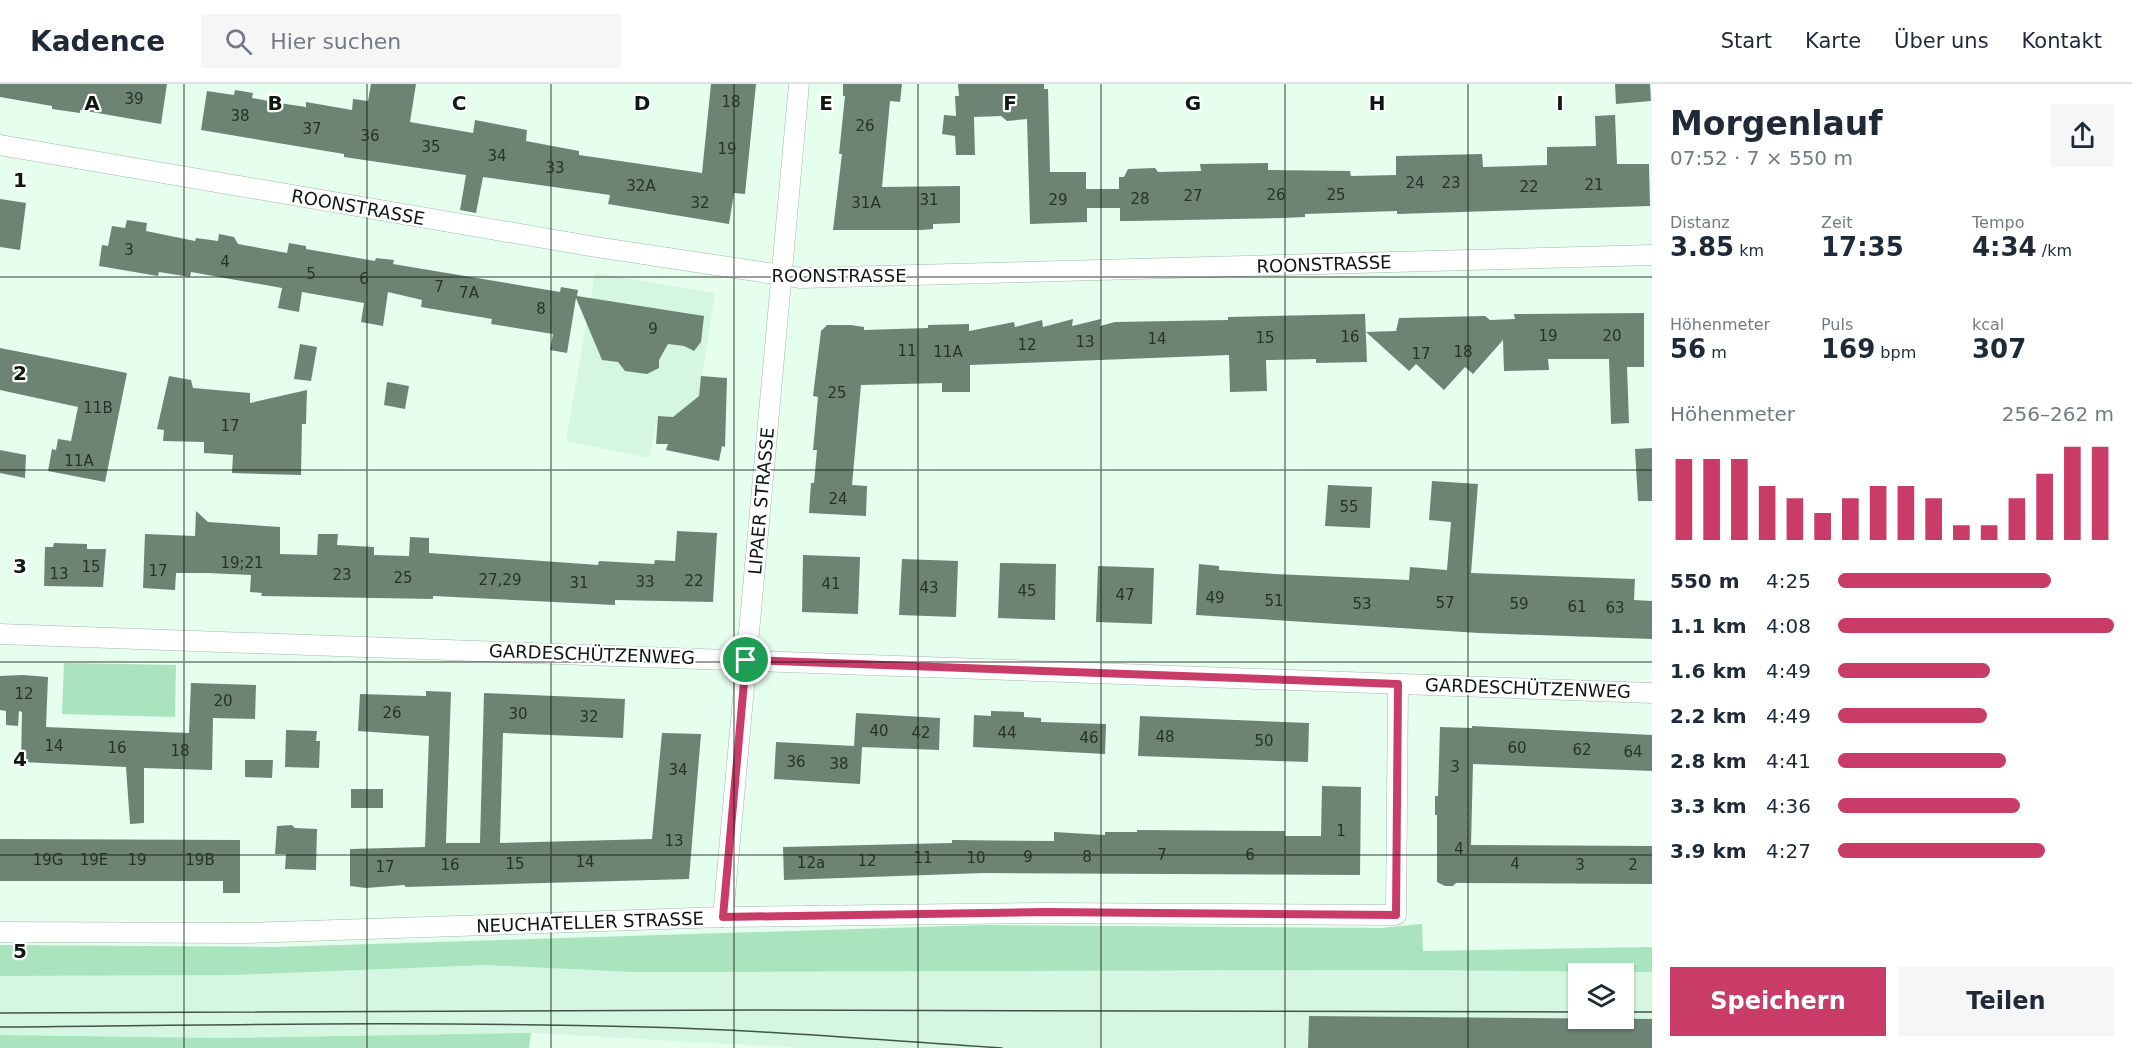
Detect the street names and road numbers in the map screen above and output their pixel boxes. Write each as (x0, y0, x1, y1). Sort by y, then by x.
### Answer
street label: ROONSTRASSE (290, 185, 426, 229)
street label: ROONSTRASSE (1256, 251, 1392, 277)
street label: ROONSTRASSE (771, 265, 907, 286)
street label: LIPAER STRASSE (744, 427, 778, 575)
street label: GARDESCHÜTZENWEG (489, 640, 695, 668)
street label: GARDESCHÜTZENWEG (1425, 674, 1631, 702)
street label: NEUCHATELLER STRASSE (476, 908, 704, 936)

